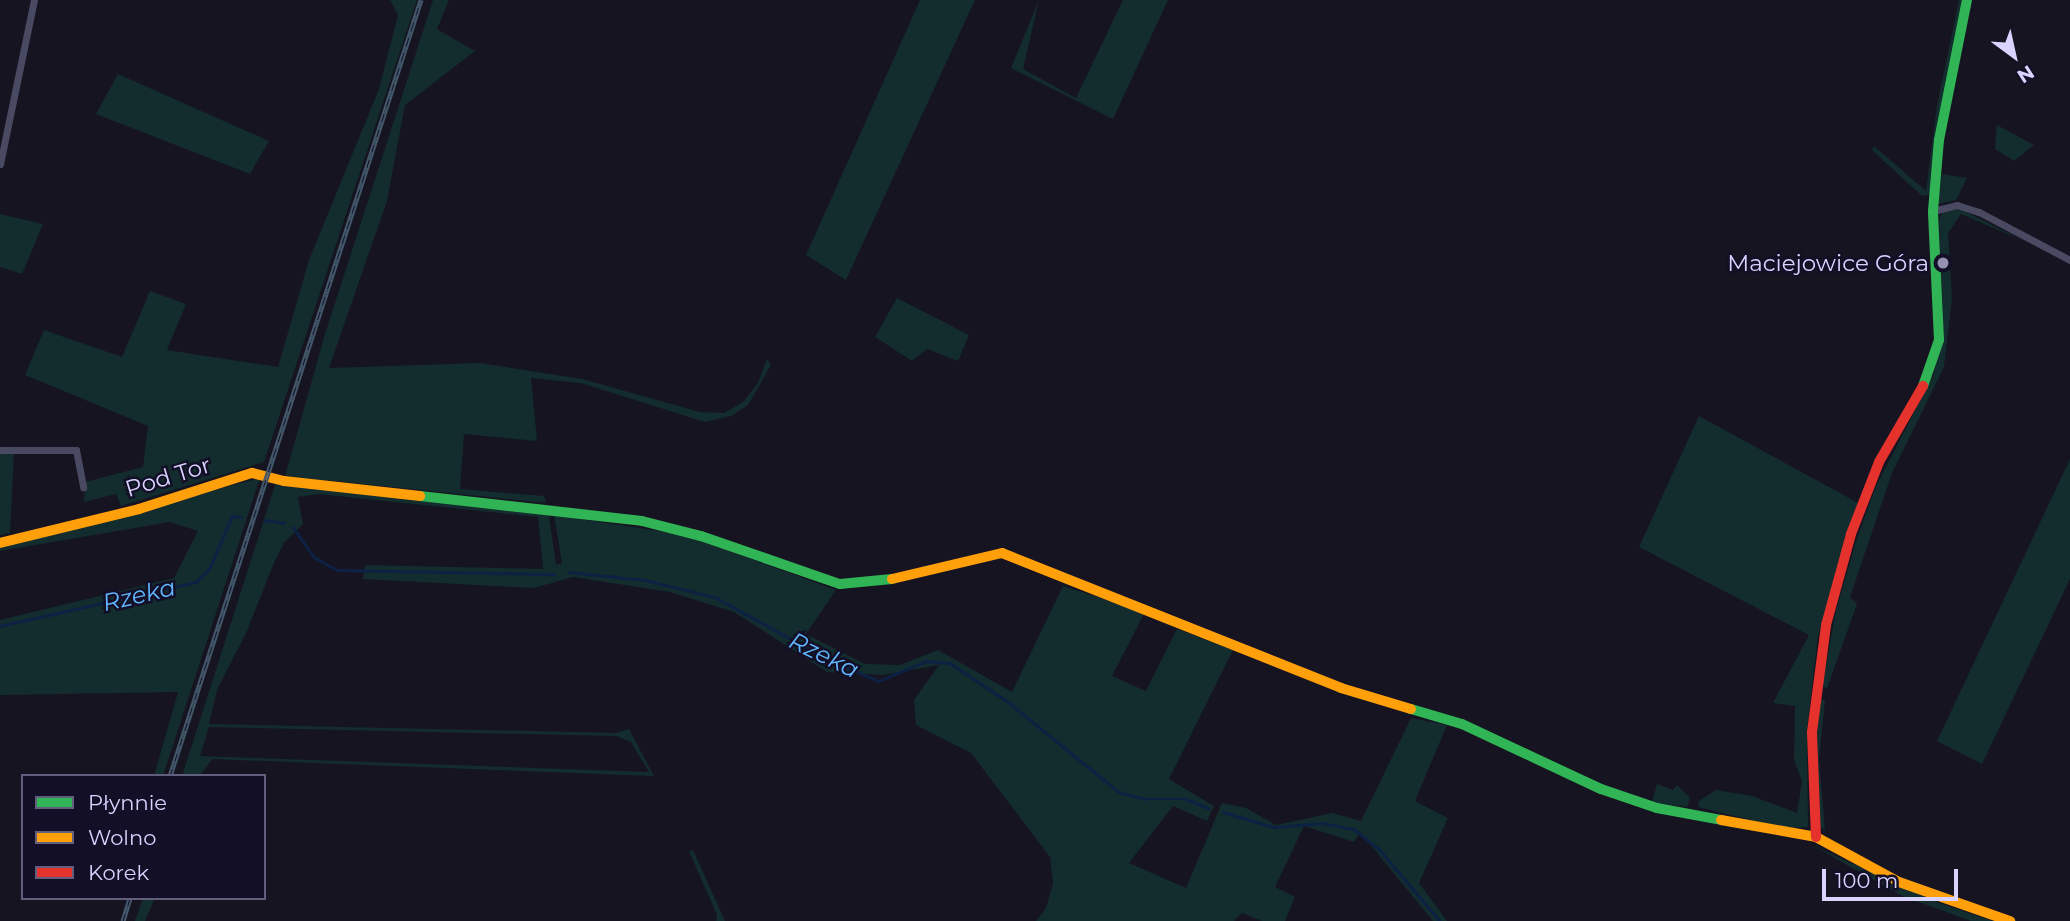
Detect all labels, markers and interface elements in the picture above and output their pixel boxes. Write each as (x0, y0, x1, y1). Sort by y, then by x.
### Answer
north arrow (1979, 21, 2049, 91)
text: N (2013, 60, 2038, 88)
place label: Maciejowice Góra (1727, 249, 1929, 277)
marker: Maciejowice Góra (1935, 255, 1951, 271)
street label: Pod Tor (122, 451, 214, 503)
water label: Rzeka (100, 573, 178, 617)
water label: Rzeka (784, 626, 864, 684)
legend (21, 774, 266, 900)
text: Płynnie (88, 790, 167, 815)
text: Wolno (88, 825, 156, 850)
scale bar (1825, 855, 1962, 899)
text: Korek (88, 860, 149, 885)
text: 100 m (1835, 868, 1898, 893)

